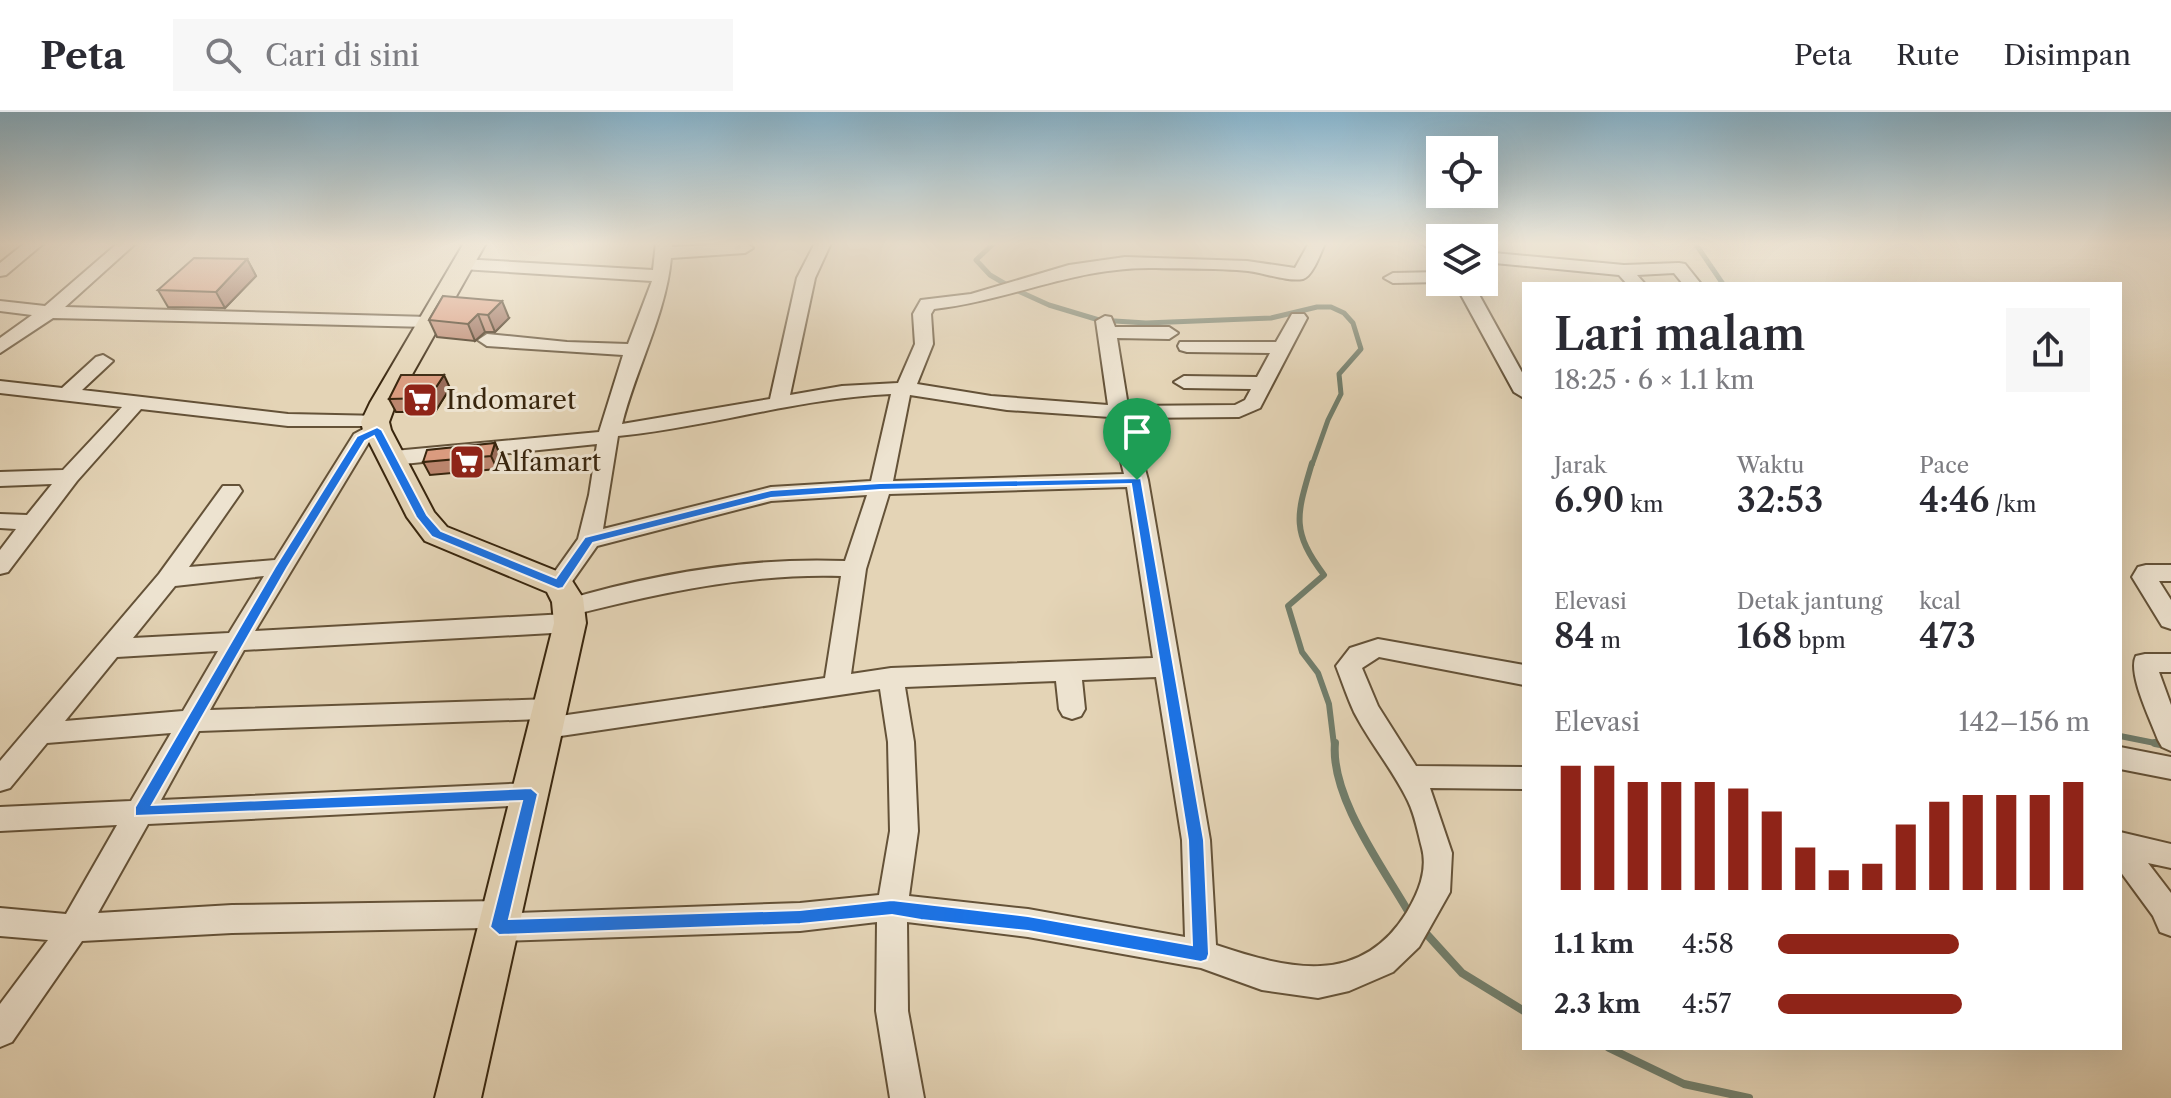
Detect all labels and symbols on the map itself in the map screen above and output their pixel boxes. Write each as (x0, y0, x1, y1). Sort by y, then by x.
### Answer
supermarket icon: Indomaret (401, 381, 439, 419)
place label: Indomaret (446, 384, 577, 416)
pin (1103, 398, 1171, 480)
supermarket icon: Alfamart (448, 443, 486, 481)
place label: Alfamart (492, 446, 602, 478)

